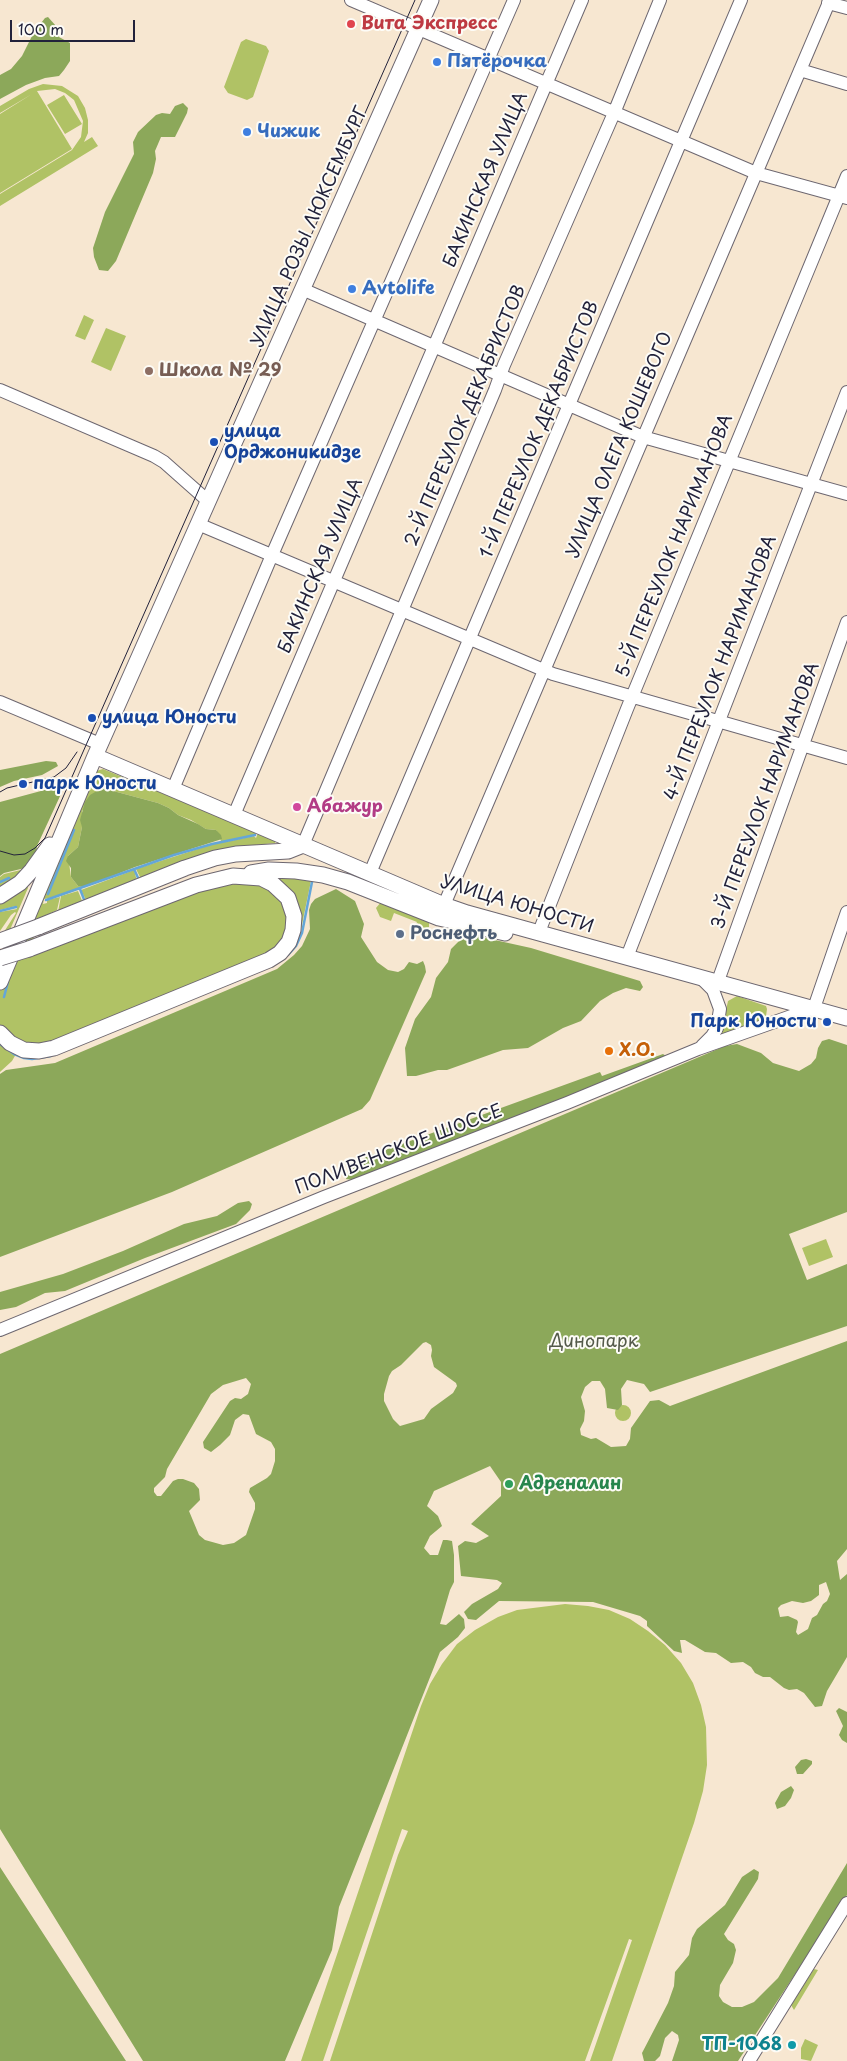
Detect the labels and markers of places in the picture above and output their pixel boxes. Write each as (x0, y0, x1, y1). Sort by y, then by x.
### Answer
place label: Вита Экспресс (361, 13, 498, 35)
marker: Вита Экспресс (345, 18, 357, 30)
place label: Пятёрочка (447, 51, 547, 73)
marker: Пятёрочка (431, 56, 443, 68)
place label: Чижик (257, 121, 320, 143)
marker: Чижик (241, 126, 253, 138)
place label: Avtolife (362, 278, 435, 300)
marker: Avtolife (346, 283, 358, 295)
place label: Школа № 29 (159, 360, 281, 382)
marker: Школа № 29 (143, 365, 155, 377)
place label: улица Орджоникидзе (224, 421, 361, 464)
marker: улица Орджоникидзе (208, 436, 220, 448)
place label: улица Юности (102, 707, 237, 729)
marker: улица Юности (86, 712, 98, 724)
place label: парк Юности (33, 773, 157, 795)
marker: парк Юности (17, 778, 29, 790)
place label: Абажур (307, 796, 383, 818)
marker: Абажур (291, 801, 303, 813)
place label: Роснефть (410, 923, 497, 945)
marker: Роснефть (394, 928, 406, 940)
place label: Парк Юности (690, 1011, 817, 1033)
marker: Парк Юности (821, 1016, 833, 1028)
place label: Х.О. (619, 1040, 655, 1062)
marker: Х.О. (603, 1045, 615, 1057)
place label: Адреналин (519, 1473, 621, 1495)
marker: Адреналин (503, 1478, 515, 1490)
place label: ТП-1068 (701, 2034, 782, 2056)
marker: ТП-1068 (786, 2039, 798, 2051)

